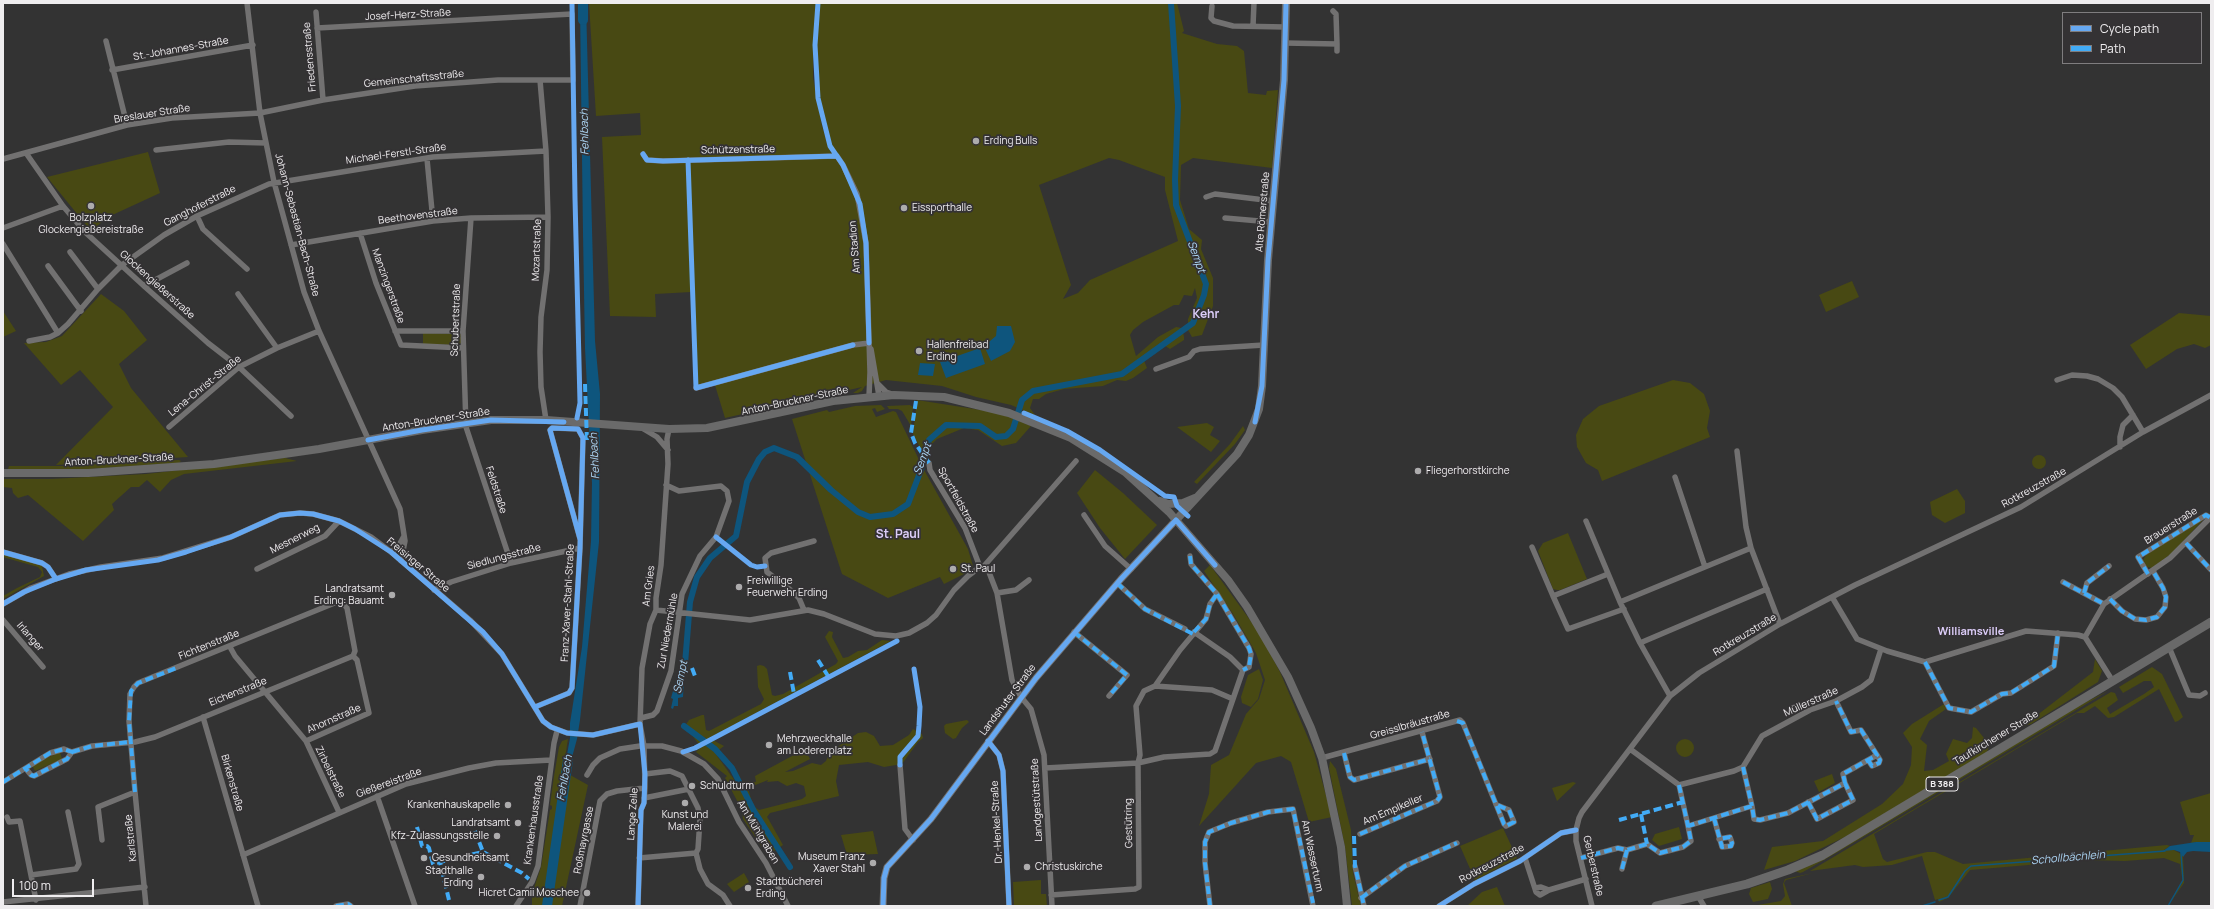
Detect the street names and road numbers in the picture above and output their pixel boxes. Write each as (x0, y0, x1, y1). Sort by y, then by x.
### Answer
street label: Josef-Herz-Straße (365, 7, 451, 23)
street label: Friedensstraße (301, 22, 319, 92)
street label: St.-Johannes-Straße (132, 35, 230, 63)
street label: Gemeinschaftsstraße (363, 68, 465, 90)
street label: Breslauer Straße (113, 102, 191, 126)
street label: Michael-Ferstl-Straße (345, 141, 447, 167)
street label: Schützenstraße (701, 143, 775, 157)
street label: Johann-Sebastian-Bach-Straße (272, 152, 322, 298)
street label: Alte Römerstraße (1254, 171, 1272, 253)
street label: Ganghoferstraße (162, 183, 238, 229)
street label: Beethovenstraße (378, 205, 458, 227)
street label: Mozartstraße (530, 219, 544, 281)
street label: Am Stadion (847, 220, 863, 274)
street label: Manzingerstraße (369, 247, 407, 325)
street label: Glockengießerstraße (117, 248, 197, 322)
street label: Schubertstraße (449, 283, 463, 357)
street label: Lena-Christ-Straße (166, 353, 244, 419)
street label: Anton-Bruckner-Straße (741, 384, 849, 418)
street label: Anton-Bruckner-Straße (381, 406, 491, 434)
street label: Anton-Bruckner-Straße (64, 451, 174, 469)
street label: Feldstraße (483, 465, 509, 515)
street label: Sportfeldstraße (935, 465, 981, 535)
street label: Rotkreuzstraße (2000, 465, 2068, 511)
street label: Brauerstraße (2142, 505, 2200, 547)
street label: Mesnerweg (268, 521, 322, 557)
street label: Freisinger Straße (384, 535, 452, 595)
street label: Siedlungsstraße (466, 541, 542, 573)
street label: Franz-Xaver-Stahl-Straße (559, 544, 577, 662)
street label: Am Gries (641, 565, 657, 607)
street label: Zur Niedermühle (655, 592, 681, 670)
street label: Rotkreuzstraße (1711, 611, 1779, 659)
street label: Irlanger (14, 620, 46, 654)
street label: Fichtenstraße (177, 627, 241, 663)
street label: Landshuter Straße (977, 662, 1039, 738)
street label: Eichenstraße (207, 675, 269, 709)
street label: Müllerstraße (1782, 685, 1840, 719)
street label: Ahornstraße (305, 702, 363, 736)
street label: Greisslbräustraße (1369, 708, 1451, 742)
street label: Taufkirchener Straße (1951, 708, 2041, 768)
street label: Zirbelstraße (312, 744, 348, 800)
street label: Birkenstraße (218, 753, 246, 813)
street label: Landgestütstraße (1029, 758, 1045, 842)
street label: Gießereistraße (355, 766, 423, 800)
street label: Krankenhausstraße (522, 775, 546, 865)
road number: B 388 (1926, 777, 1958, 791)
street label: Dr.-Henkel-Straße (989, 780, 1005, 864)
street label: Lange Zeile (625, 787, 641, 841)
street label: Am Emplkeller (1361, 792, 1425, 828)
street label: Am Mühlgraben (734, 798, 782, 866)
street label: Gestütring (1123, 798, 1135, 848)
street label: Roßmayrgasse (572, 805, 596, 875)
street label: Karlstraße (123, 814, 139, 862)
street label: Am Wasserturm (1299, 819, 1325, 893)
street label: Gerberstraße (1580, 835, 1606, 897)
street label: Rotkreuzstraße (1457, 842, 1527, 886)

